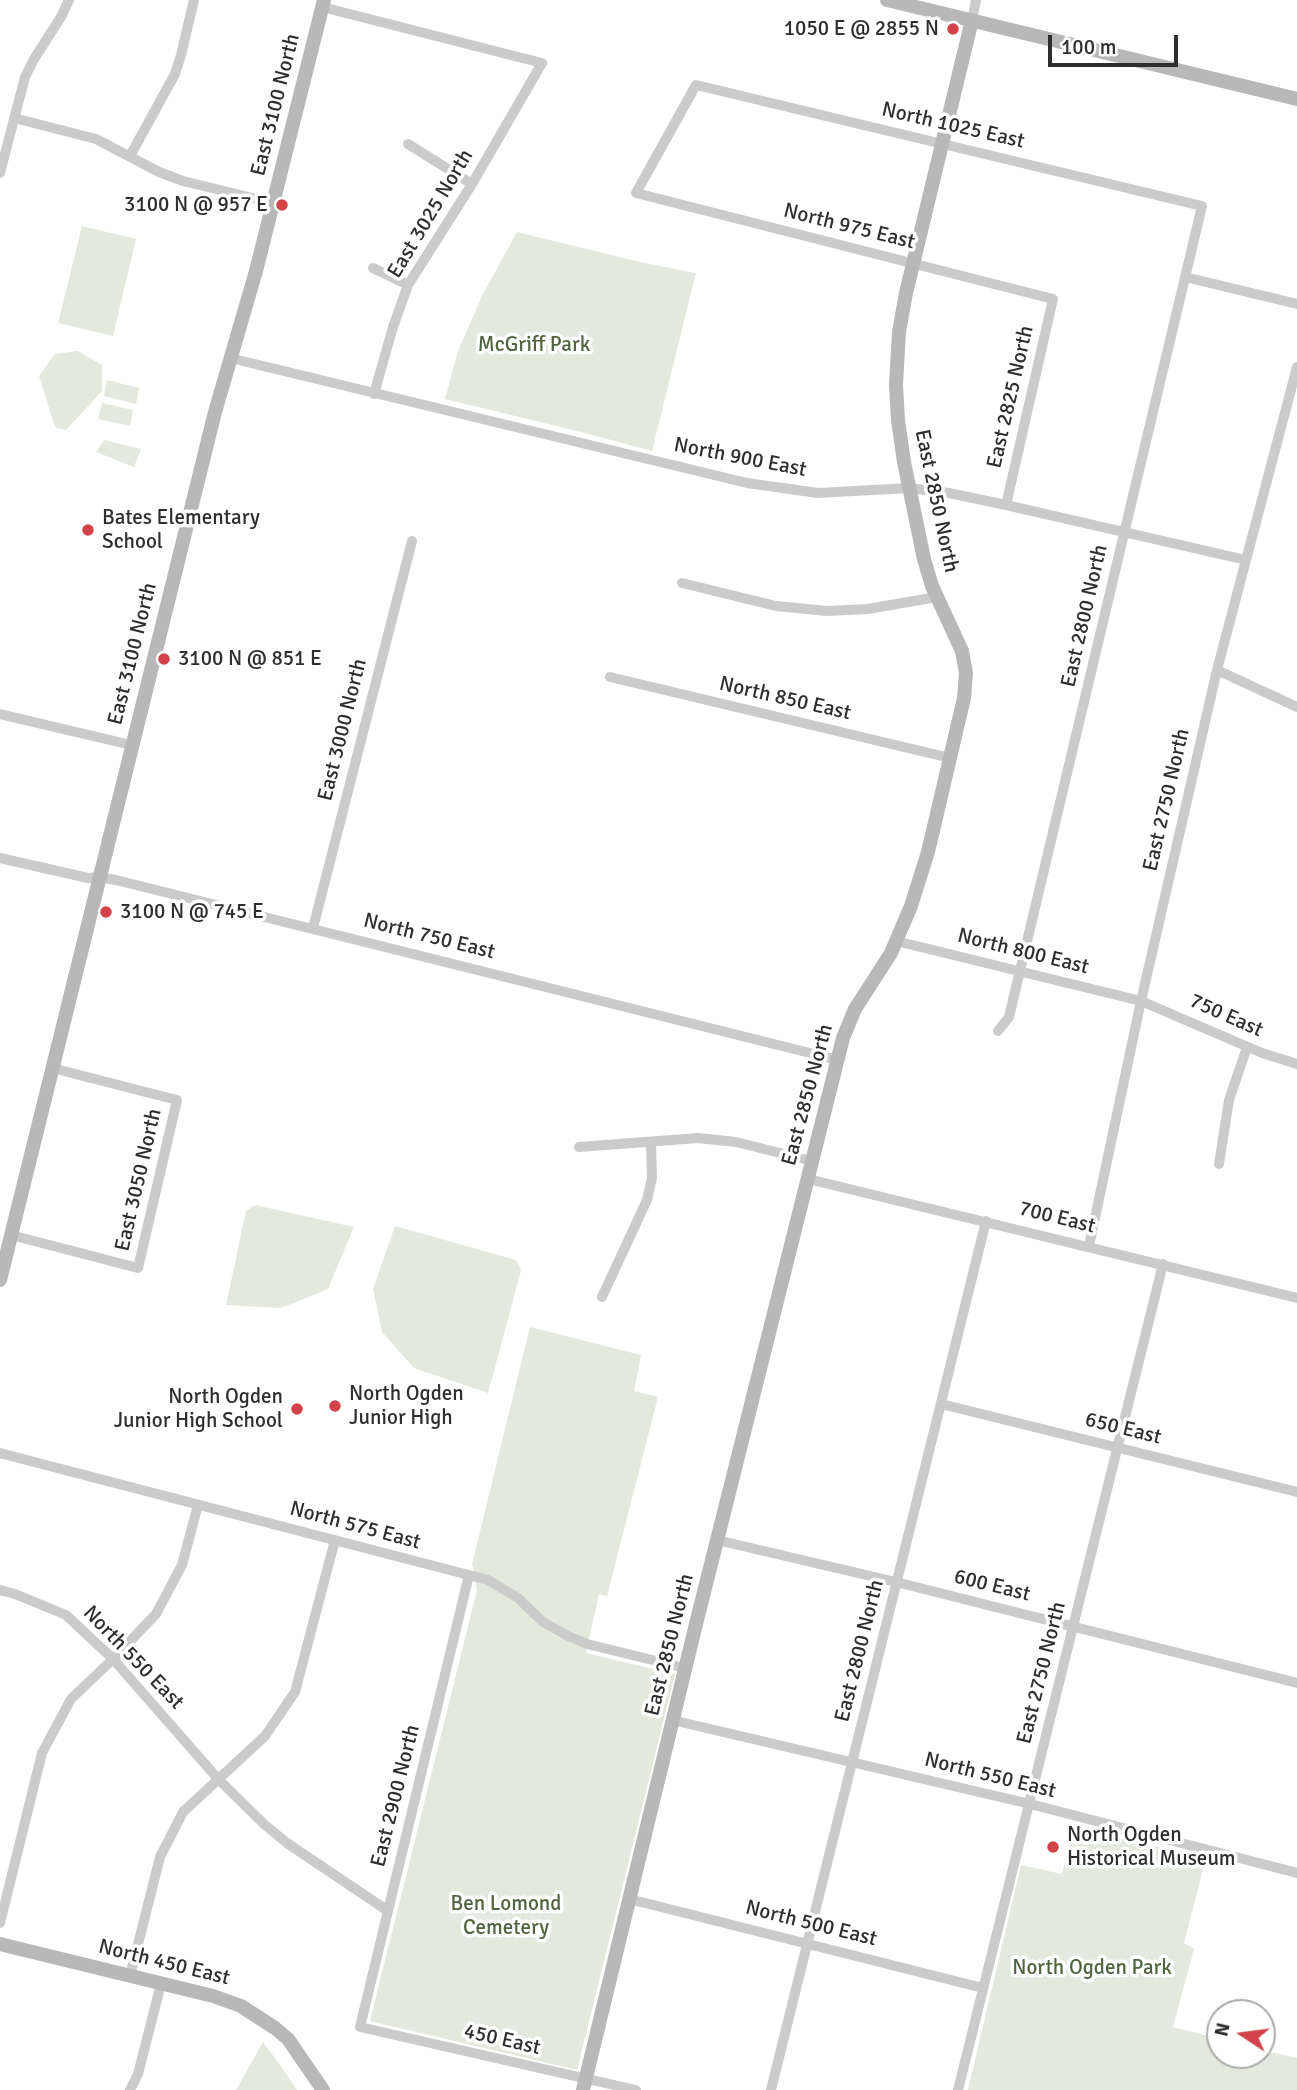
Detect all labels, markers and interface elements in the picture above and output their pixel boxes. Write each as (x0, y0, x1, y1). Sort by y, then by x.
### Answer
place label: 1050 E @ 2855 N (784, 16, 939, 42)
marker: 1050 E @ 2855 N (945, 21, 961, 37)
scale bar (1052, 21, 1182, 65)
street label: East 3100 North (246, 31, 306, 179)
text: 100 m (1061, 34, 1116, 60)
street label: North 1025 East (879, 97, 1027, 155)
street label: East 3025 North (383, 145, 479, 283)
place label: 3100 N @ 957 E (124, 192, 268, 218)
marker: 3100 N @ 957 E (274, 197, 290, 213)
street label: North 975 East (781, 199, 917, 255)
street label: East 2825 North (982, 323, 1040, 471)
park label: McGriff Park (478, 332, 590, 358)
street label: East 2850 North (909, 427, 963, 575)
street label: North 900 East (672, 433, 808, 483)
place label: Bates Elementary School (102, 505, 260, 555)
marker: Bates Elementary School (80, 522, 96, 538)
street label: East 2800 North (1056, 542, 1114, 690)
street label: East 3100 North (103, 580, 163, 728)
place label: 3100 N @ 851 E (178, 646, 322, 672)
marker: 3100 N @ 851 E (156, 651, 172, 667)
street label: East 3000 North (313, 656, 373, 804)
street label: North 850 East (717, 672, 853, 726)
street label: East 2750 North (1138, 726, 1196, 874)
place label: 3100 N @ 745 E (120, 899, 264, 925)
marker: 3100 N @ 745 E (98, 904, 114, 920)
street label: North 750 East (361, 909, 497, 965)
street label: North 800 East (955, 924, 1091, 980)
street label: 750 East (1185, 989, 1267, 1043)
street label: East 2850 North (777, 1021, 839, 1169)
street label: East 3050 North (110, 1106, 168, 1254)
street label: 700 East (1016, 1196, 1098, 1240)
place label: North Ogden Junior High (349, 1381, 464, 1431)
place label: North Ogden Junior High School (114, 1384, 283, 1434)
marker: North Ogden Junior High (327, 1398, 343, 1414)
marker: North Ogden Junior High School (289, 1401, 305, 1417)
street label: 650 East (1082, 1407, 1164, 1451)
street label: North 575 East (287, 1496, 423, 1556)
street label: 600 East (951, 1564, 1033, 1608)
street label: East 2850 North (640, 1571, 700, 1719)
street label: East 2800 North (830, 1577, 890, 1725)
street label: East 2750 North (1012, 1599, 1072, 1747)
street label: North 550 East (77, 1601, 189, 1715)
street label: East 2900 North (366, 1722, 426, 1870)
street label: North 550 East (922, 1748, 1058, 1804)
place label: North Ogden Historical Museum (1067, 1822, 1236, 1872)
marker: North Ogden Historical Museum (1045, 1839, 1061, 1855)
park label: Ben Lomond Cemetery (451, 1891, 561, 1941)
street label: North 500 East (743, 1896, 879, 1952)
street label: North 450 East (96, 1935, 232, 1991)
park label: North Ogden Park (1012, 1955, 1172, 1981)
north arrow (1206, 1999, 1276, 2069)
street label: 450 East (461, 2019, 543, 2061)
text: N (1209, 2021, 1236, 2039)

